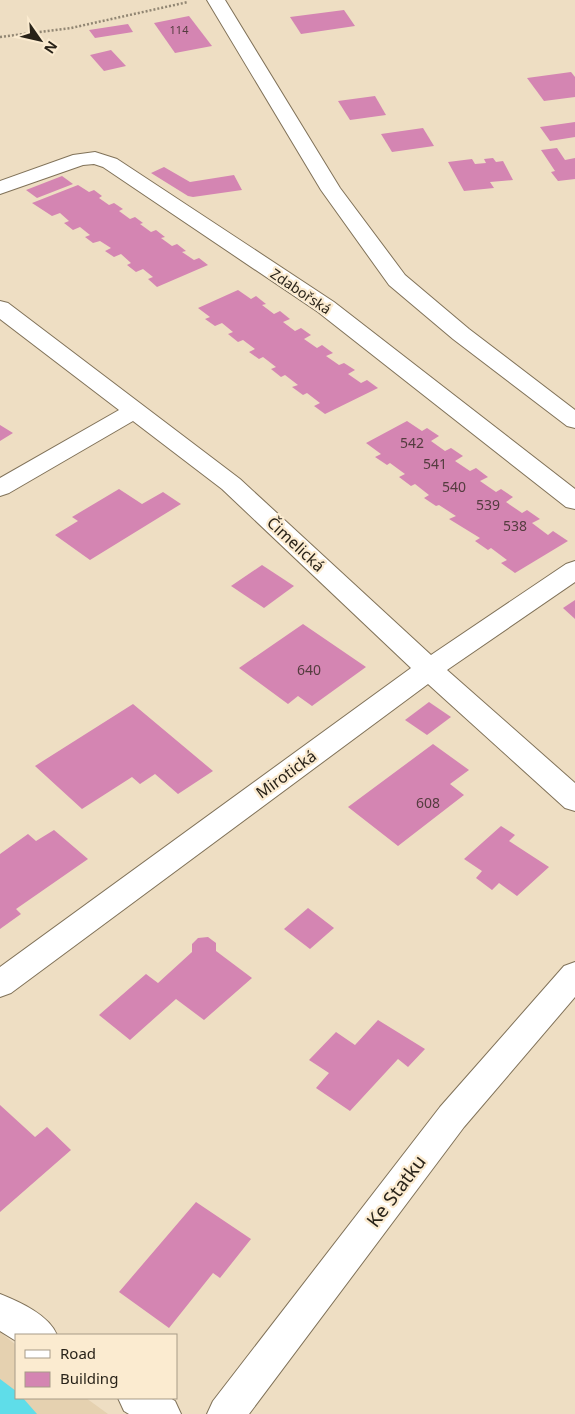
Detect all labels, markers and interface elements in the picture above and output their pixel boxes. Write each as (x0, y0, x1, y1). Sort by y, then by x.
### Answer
north arrow (15, 15, 65, 65)
house number: 114 (170, 22, 189, 37)
text: N (40, 38, 62, 58)
street label: Zdabořská (267, 264, 335, 318)
house number: 542 (400, 433, 424, 452)
house number: 541 (423, 454, 447, 473)
house number: 540 (442, 477, 466, 496)
house number: 539 (476, 495, 500, 514)
street label: Čimelická (262, 512, 330, 576)
house number: 538 (503, 516, 527, 535)
house number: 640 (297, 660, 321, 679)
street label: Mirotická (251, 745, 321, 803)
house number: 608 (416, 793, 440, 812)
street label: Ke Statku (360, 1150, 432, 1232)
legend (15, 1334, 178, 1399)
text: Road (60, 1343, 96, 1363)
text: Building (60, 1368, 118, 1388)

